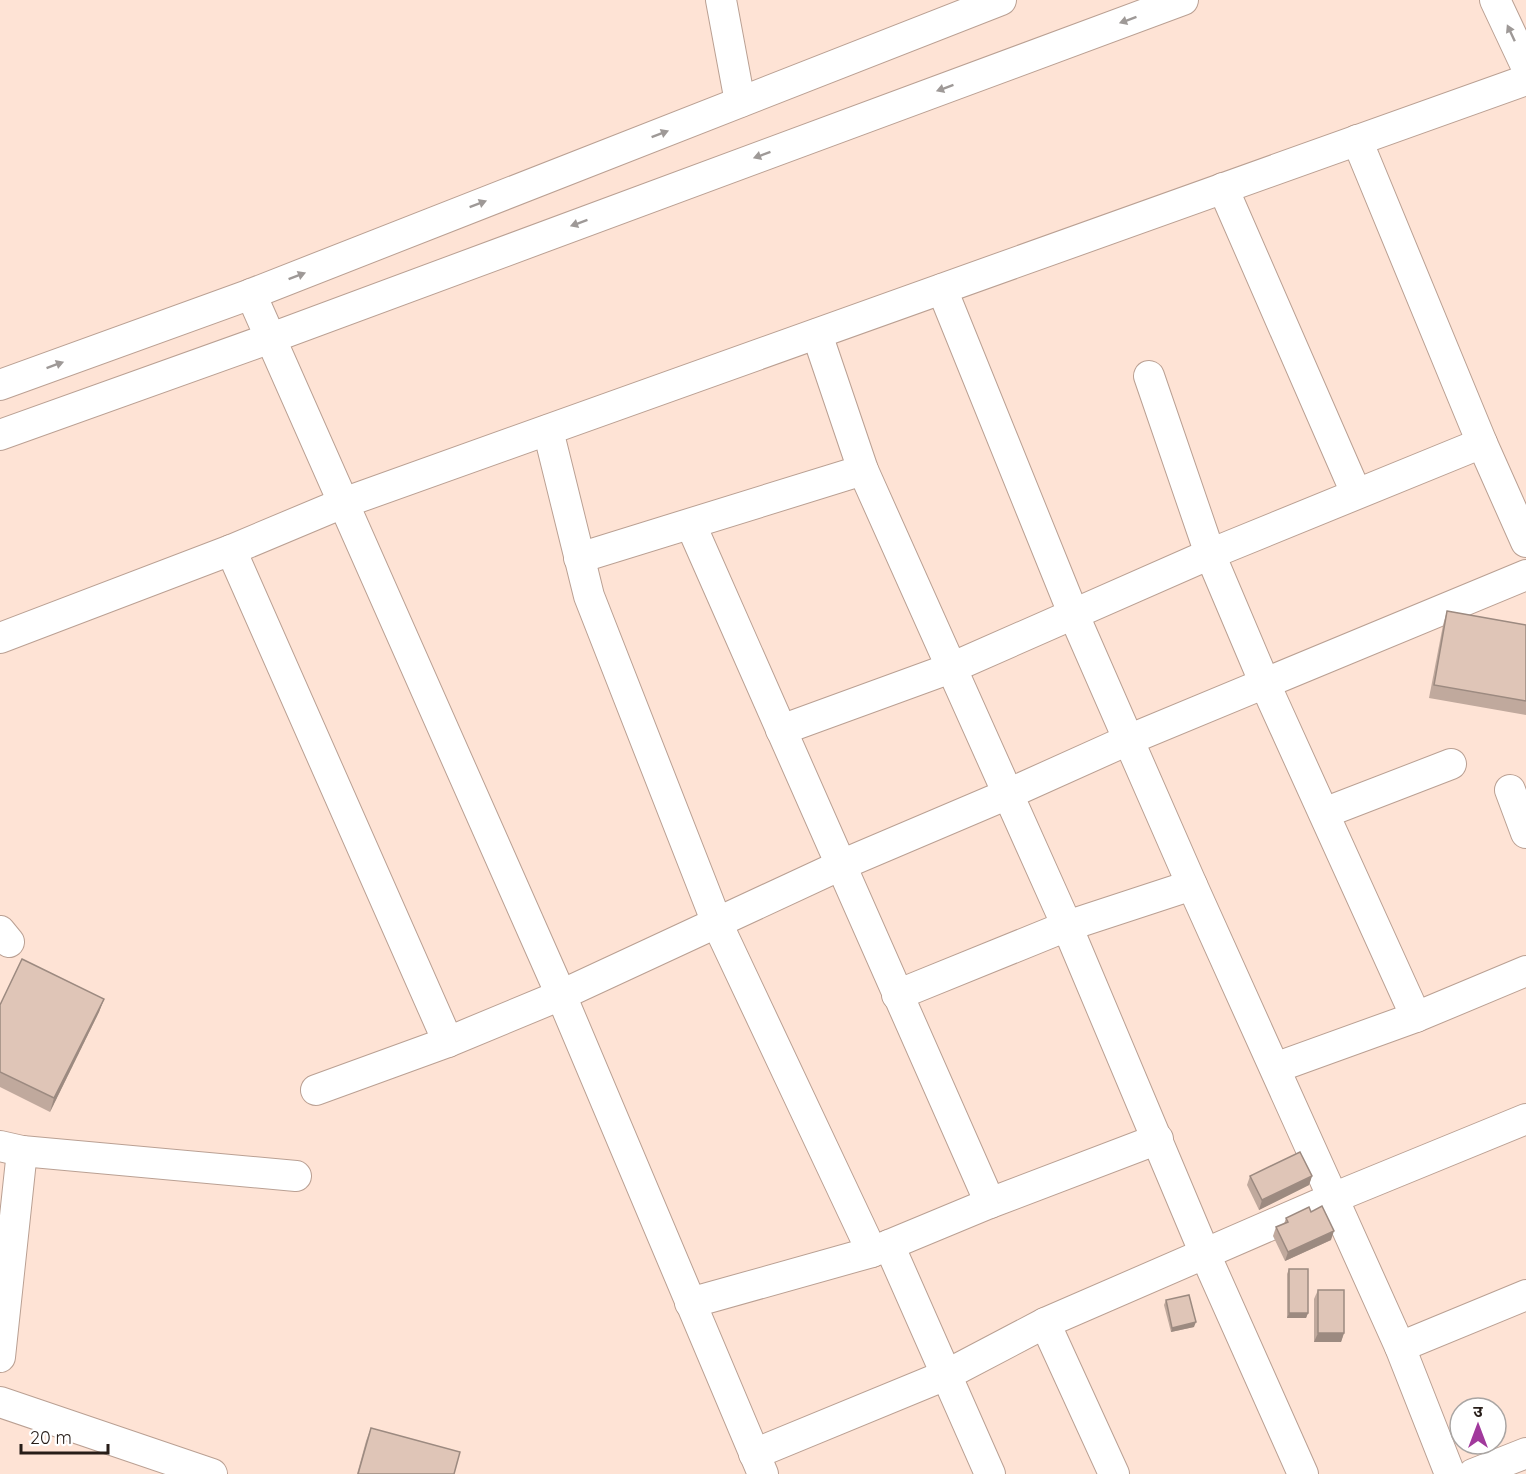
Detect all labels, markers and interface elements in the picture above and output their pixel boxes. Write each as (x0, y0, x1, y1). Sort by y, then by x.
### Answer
one-way arrow (1119, 16, 1137, 25)
one-way arrow (1506, 25, 1515, 42)
one-way arrow (936, 83, 954, 93)
one-way arrow (651, 128, 669, 138)
one-way arrow (753, 151, 771, 161)
one-way arrow (470, 199, 488, 209)
one-way arrow (570, 219, 588, 229)
one-way arrow (288, 271, 306, 280)
one-way arrow (46, 360, 64, 370)
north arrow (1448, 1396, 1508, 1456)
text: उ (1473, 1401, 1483, 1421)
scale bar (21, 1417, 108, 1455)
text: 20 m (30, 1426, 72, 1449)

